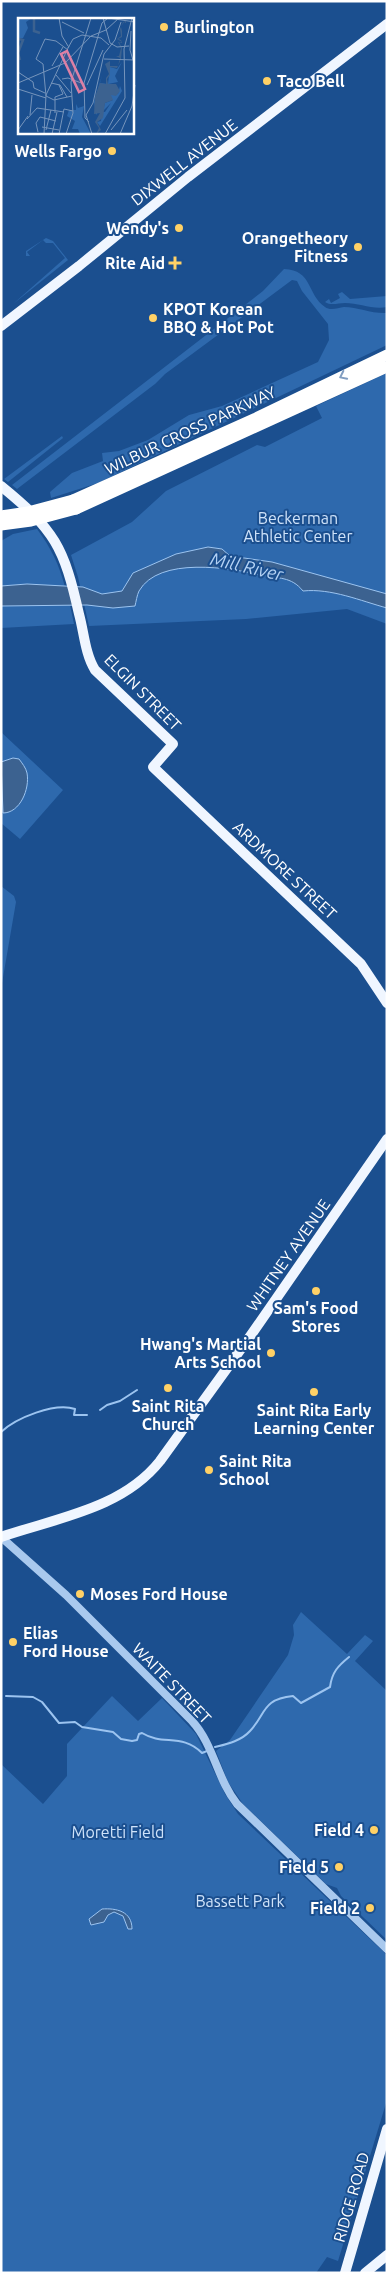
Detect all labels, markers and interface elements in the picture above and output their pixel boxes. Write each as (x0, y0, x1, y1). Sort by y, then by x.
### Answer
inset map (18, 18, 134, 134)
place label: Burlington (174, 18, 254, 36)
marker: Burlington (158, 21, 170, 33)
place label: Taco Bell (277, 72, 345, 90)
marker: Taco Bell (261, 75, 273, 87)
street label: DIXWELL AVENUE (128, 115, 240, 209)
place label: Wells Fargo (14, 142, 102, 160)
marker: Wells Fargo (106, 145, 118, 157)
place label: Wendy's (106, 219, 169, 237)
marker: Wendy's (173, 222, 185, 234)
place label: Orangetheory Fitness (242, 229, 348, 265)
marker: Orangetheory Fitness (352, 241, 364, 253)
place label: Rite Aid (105, 254, 165, 272)
marker: Rite Aid (169, 257, 181, 269)
place label: KPOT Korean BBQ & Hot Pot (163, 300, 274, 336)
marker: KPOT Korean BBQ & Hot Pot (147, 312, 159, 324)
one-way arrow (339, 370, 348, 381)
street label: WILBUR CROSS PARKWAY (102, 382, 279, 478)
park label: Beckerman Athletic Center (243, 509, 353, 545)
water label: Mill River (209, 548, 286, 584)
street label: ELGIN STREET (101, 650, 185, 734)
street label: ARDMORE STREET (230, 817, 340, 923)
street label: WHITNEY AVENUE (243, 1196, 333, 1314)
marker: Sam's Food Stores (310, 1285, 322, 1297)
place label: Sam's Food Stores (274, 1299, 358, 1335)
place label: Hwang's Martial Arts School (140, 1335, 261, 1371)
marker: Hwang's Martial Arts School (265, 1347, 277, 1359)
marker: Saint Rita Church (162, 1382, 174, 1394)
marker: Saint Rita Early Learning Center (308, 1386, 320, 1398)
place label: Saint Rita Church (132, 1397, 204, 1433)
place label: Saint Rita Early Learning Center (254, 1401, 375, 1437)
place label: Saint Rita School (219, 1452, 292, 1488)
marker: Saint Rita School (203, 1464, 215, 1476)
place label: Moses Ford House (90, 1585, 228, 1603)
marker: Moses Ford House (74, 1588, 86, 1600)
place label: Elias Ford House (23, 1624, 109, 1660)
marker: Elias Ford House (7, 1636, 19, 1648)
street label: WAITE STREET (129, 1639, 215, 1727)
place label: Field 4 (314, 1821, 364, 1839)
park label: Moretti Field (72, 1823, 164, 1841)
marker: Field 4 (368, 1824, 380, 1836)
place label: Field 5 (279, 1858, 329, 1876)
marker: Field 5 (333, 1861, 345, 1873)
park label: Bassett Park (195, 1892, 285, 1910)
place label: Field 2 (310, 1899, 360, 1917)
marker: Field 2 (364, 1902, 376, 1914)
street label: RIDGE ROAD (330, 2150, 372, 2244)

